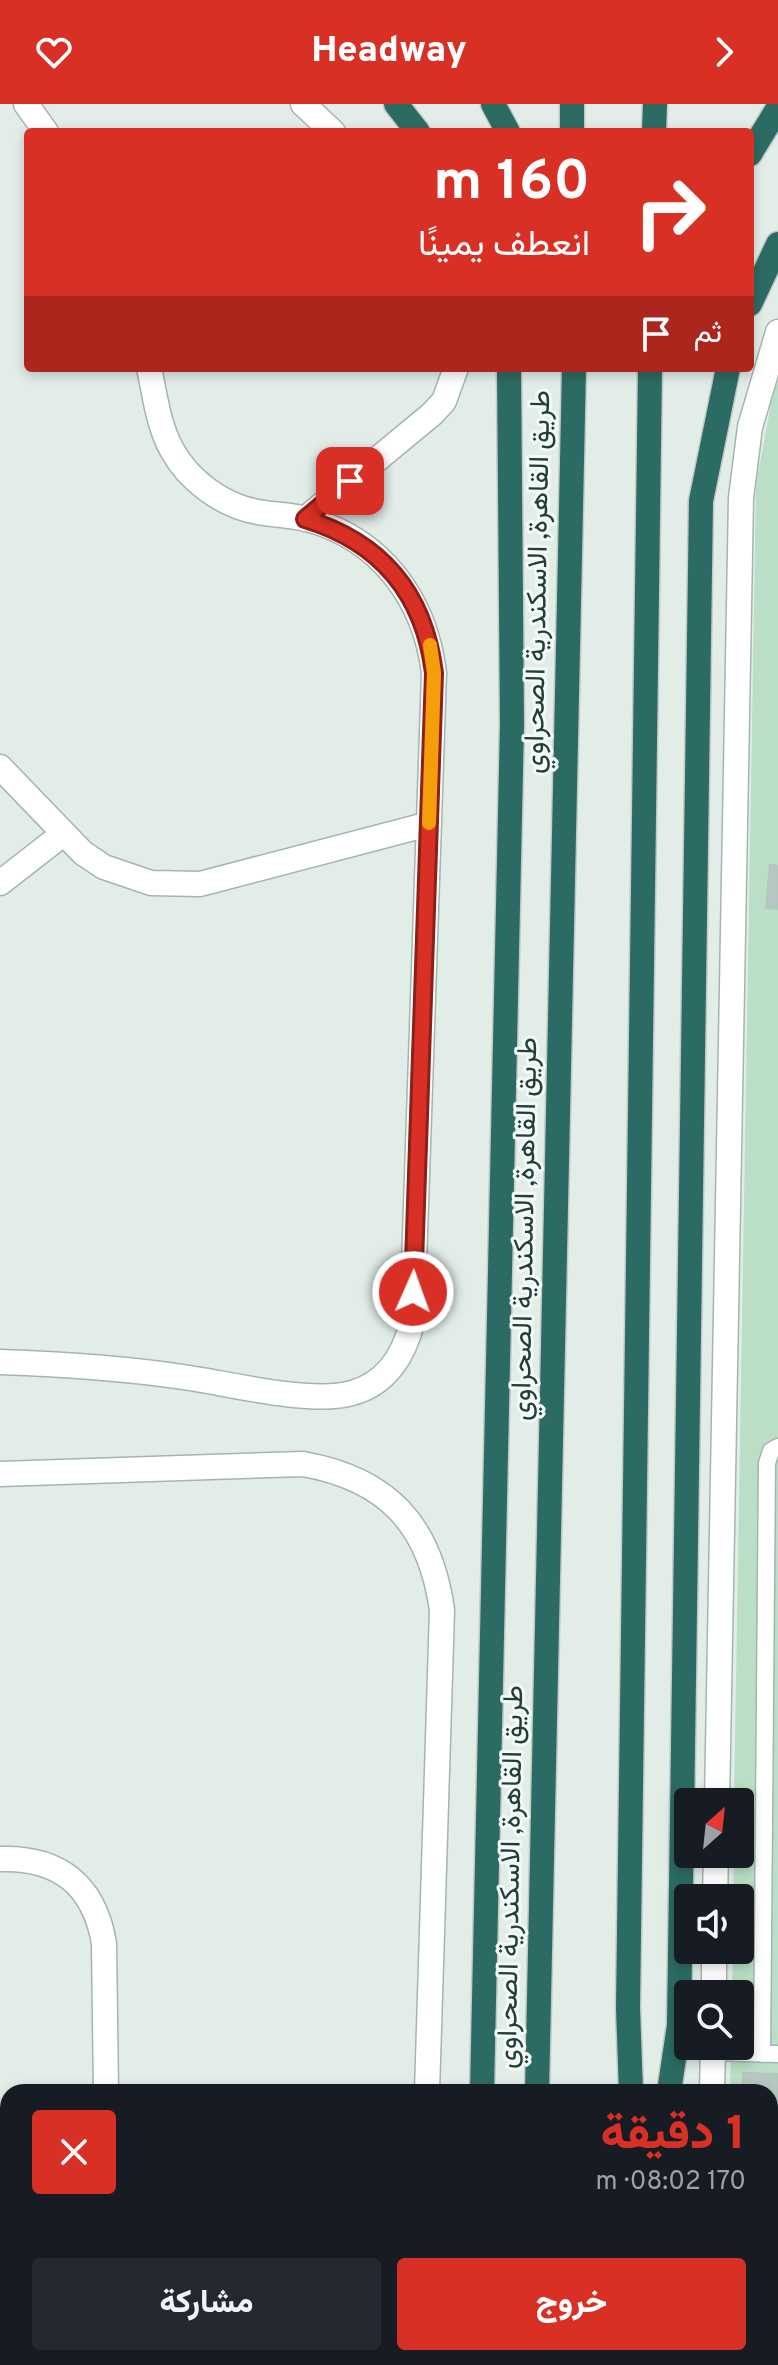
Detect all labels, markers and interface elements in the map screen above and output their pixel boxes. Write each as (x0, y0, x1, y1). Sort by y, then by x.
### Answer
text: Headway (311, 29, 467, 75)
icon: heart (32, 30, 76, 74)
icon: forward (702, 30, 746, 74)
text: 160 m (433, 149, 590, 219)
icon: right (618, 160, 722, 264)
text: انعطف يمينًا (418, 223, 590, 269)
icon: arrive (634, 312, 678, 356)
text: ثم (694, 316, 722, 353)
street label: طريق القاهرة, الاسكندرية الصحراوي (518, 390, 562, 774)
pin (316, 447, 384, 515)
icon: arrive (328, 459, 372, 503)
street label: طريق القاهرة, الاسكندرية الصحراوي (505, 1037, 549, 1421)
position arrow (371, 1250, 455, 1334)
street label: طريق القاهرة, الاسكندرية الصحراوي (491, 1685, 535, 2069)
north arrow (674, 1788, 754, 1868)
map controls (674, 1788, 754, 2060)
button: sound (674, 1884, 754, 1964)
button: search (674, 1980, 754, 2060)
text: 1 دقيقة (600, 2106, 746, 2166)
button: close (32, 2110, 116, 2194)
text: 170 m · 08:02 (596, 2166, 746, 2199)
button: مشاركة (32, 2258, 381, 2350)
button: خروج (397, 2258, 746, 2350)

